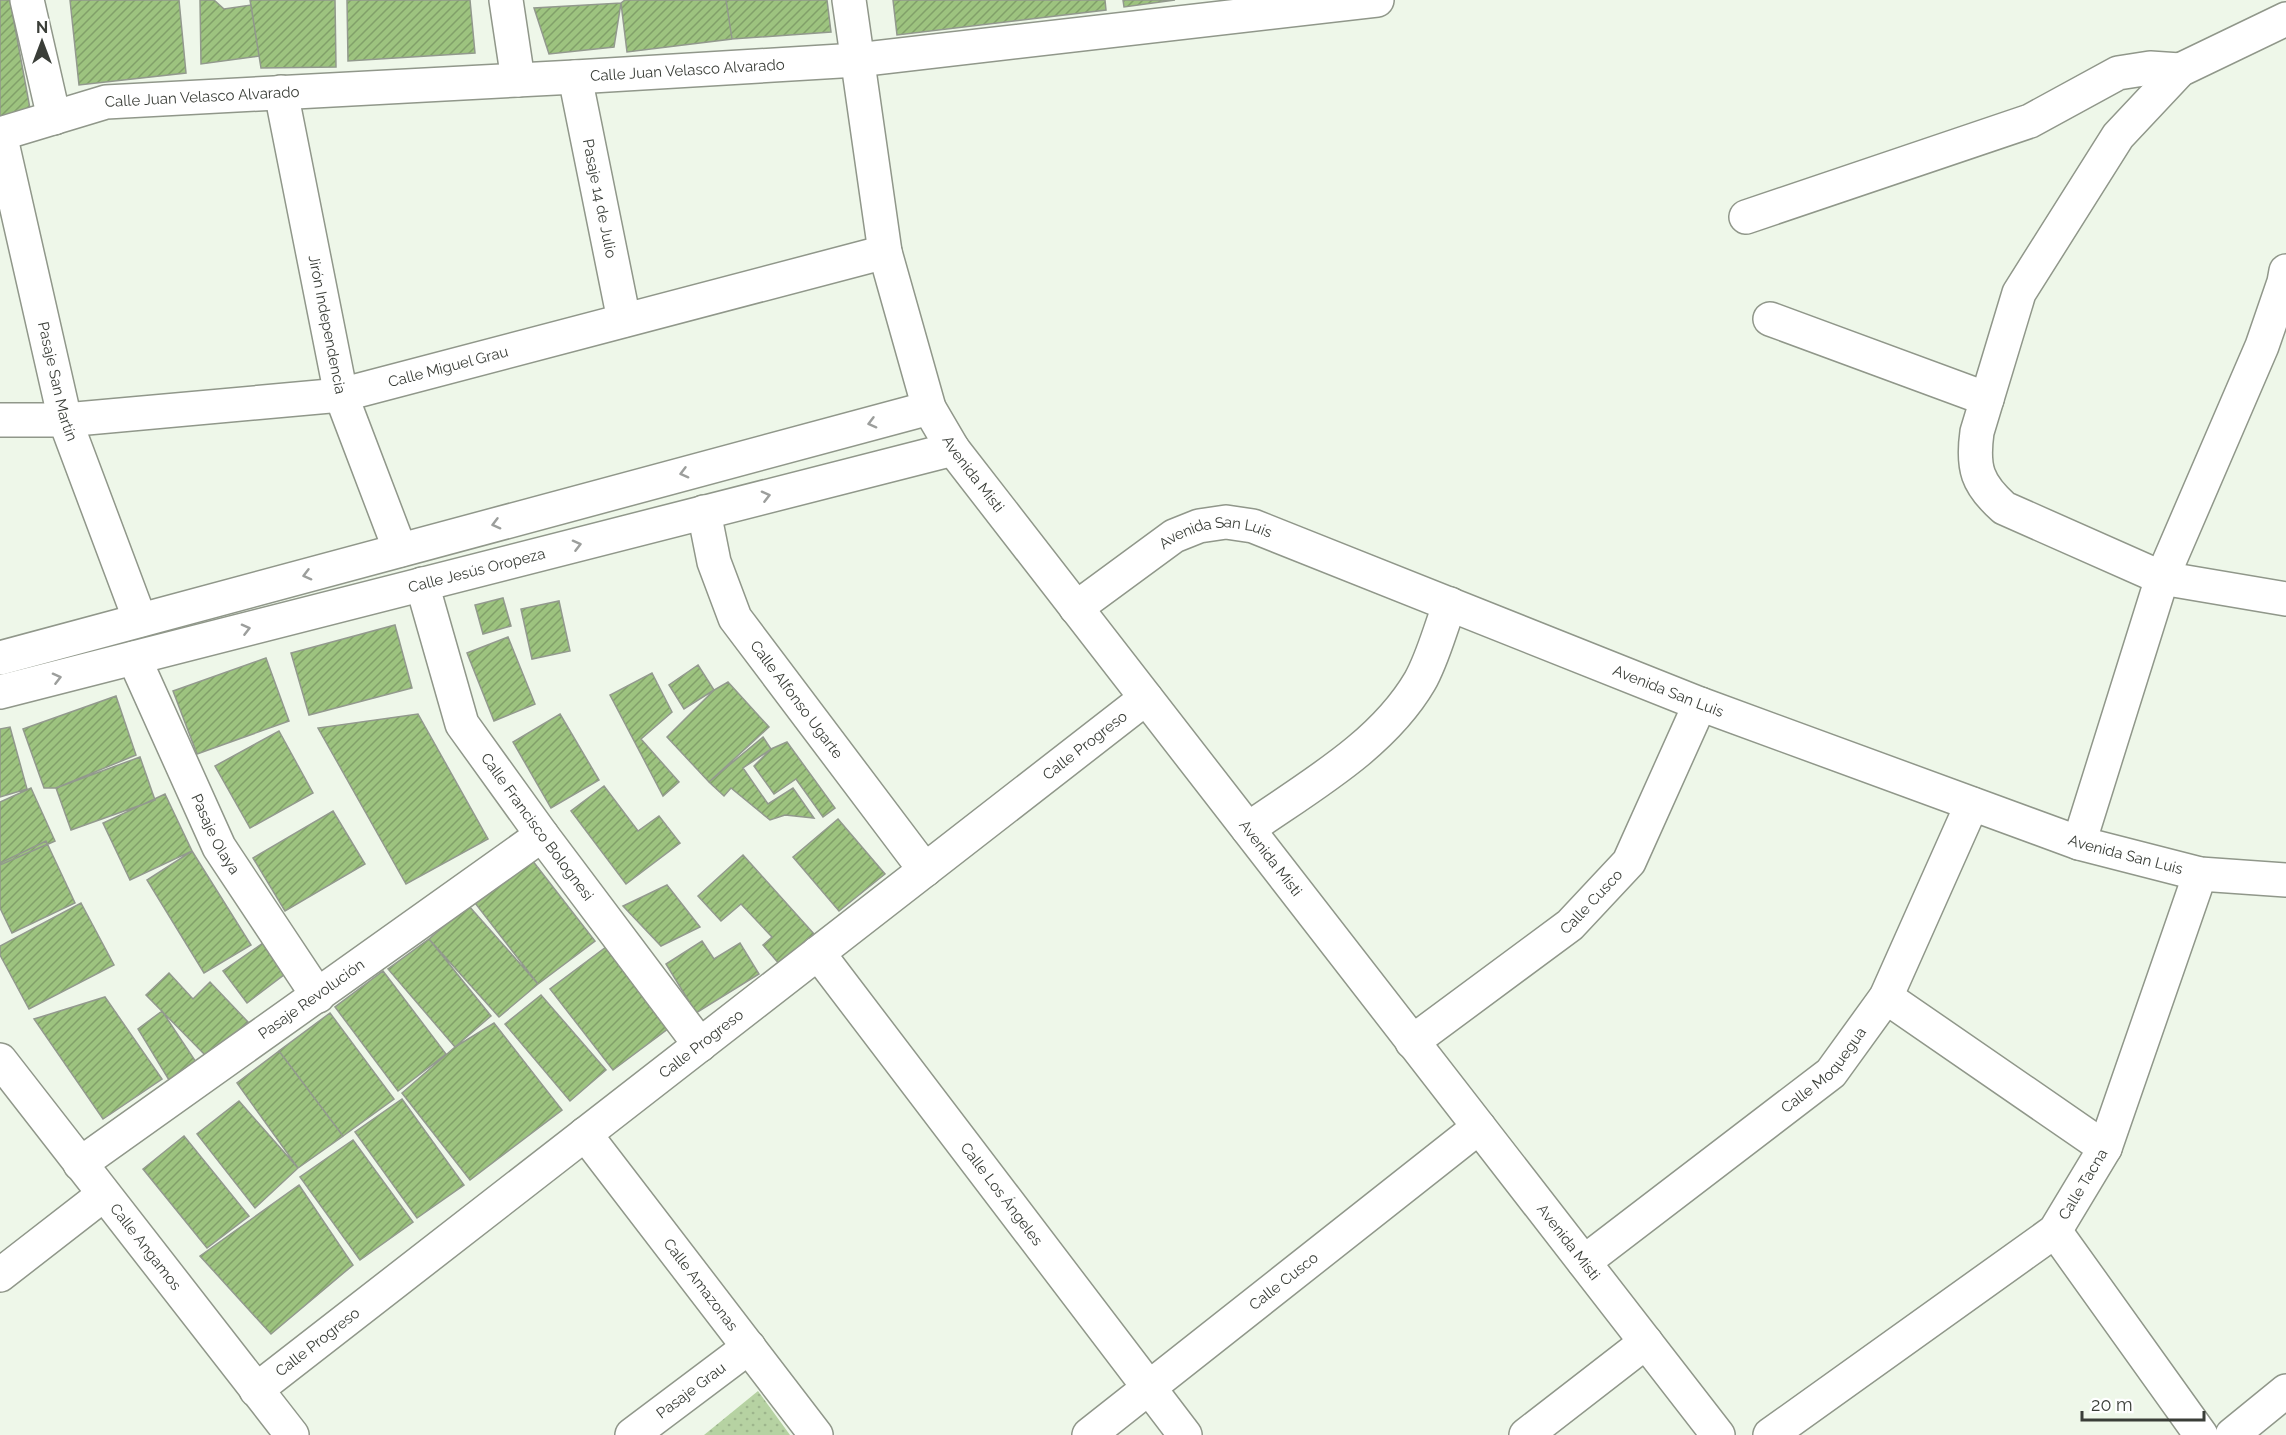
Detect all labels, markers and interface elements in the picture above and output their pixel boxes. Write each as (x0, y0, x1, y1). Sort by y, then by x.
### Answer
north arrow (12, 12, 72, 72)
text: N (36, 18, 48, 37)
street label: Calle Juan Velasco Alvarado (590, 55, 785, 85)
street label: Calle Juan Velasco Alvarado (104, 83, 300, 111)
street label: Pasaje 14 de Julio (579, 137, 620, 260)
street label: Jirón Independencia (305, 254, 350, 395)
street label: Pasaje San Martín (34, 320, 81, 444)
street label: Calle Miguel Grau (386, 342, 510, 391)
one-way arrow (867, 415, 877, 428)
street label: Avenida Misti (938, 432, 1008, 516)
one-way arrow (679, 466, 689, 479)
one-way arrow (761, 491, 771, 504)
street label: Avenida San Luis (1155, 513, 1275, 553)
one-way arrow (491, 517, 501, 529)
one-way arrow (572, 539, 582, 552)
street label: Calle Jesús Oropeza (406, 544, 547, 597)
one-way arrow (302, 568, 313, 580)
one-way arrow (240, 624, 250, 637)
street label: Calle Alfonso Ugarte (746, 637, 847, 762)
street label: Avenida San Luis (1610, 661, 1726, 721)
one-way arrow (52, 672, 62, 685)
street label: Calle Progreso (1039, 707, 1131, 784)
street label: Calle Francisco Bolognesi (477, 750, 597, 904)
street label: Pasaje Olaya (187, 791, 244, 878)
street label: Avenida Misti (1235, 816, 1306, 900)
street label: Avenida San Luis (2066, 831, 2185, 878)
street label: Calle Cusco (1557, 866, 1626, 938)
street label: Pasaje Revolución (255, 955, 368, 1043)
street label: Calle Progreso (655, 1005, 747, 1082)
street label: Calle Moquegua (1778, 1024, 1870, 1117)
street label: Calle Los Ángeles (957, 1139, 1046, 1249)
street label: Calle Tacna (2055, 1145, 2111, 1223)
street label: Calle Angamos (106, 1200, 185, 1294)
street label: Avenida Misti (1533, 1200, 1604, 1284)
street label: Calle Amazonas (660, 1235, 742, 1334)
street label: Calle Cusco (1246, 1249, 1322, 1314)
street label: Calle Progreso (272, 1304, 363, 1381)
street label: Pasaje Grau (653, 1359, 729, 1422)
scale bar (2082, 1384, 2204, 1422)
text: 20 m (2091, 1394, 2133, 1415)

